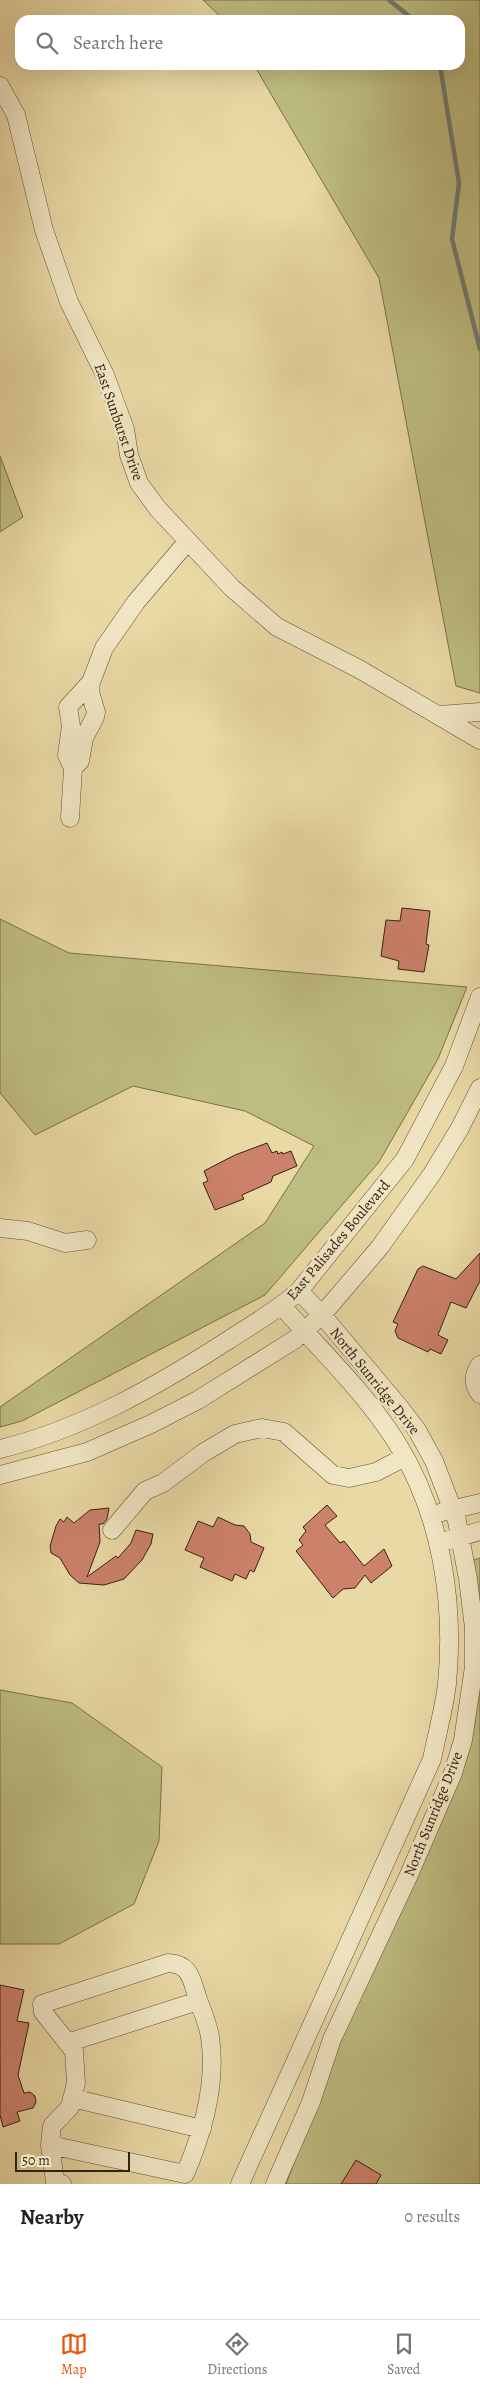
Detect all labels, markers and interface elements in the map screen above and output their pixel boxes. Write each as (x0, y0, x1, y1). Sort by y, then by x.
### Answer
search box (15, 15, 465, 70)
icon: search (33, 29, 61, 57)
text: Search here (73, 30, 163, 56)
street label: East Sunburst Drive (90, 361, 149, 484)
street label: East Palisades Boulevard (282, 1175, 395, 1304)
street label: North Sunridge Drive (325, 1323, 425, 1439)
street label: North Sunridge Drive (399, 1748, 467, 1879)
scale bar (15, 2149, 130, 2172)
text: 50 m (22, 2151, 50, 2170)
text: Nearby (20, 2203, 83, 2231)
text: 0 results (404, 2206, 460, 2228)
tab: Map (60, 2330, 88, 2379)
tab: Directions (207, 2330, 267, 2379)
tab: Saved (387, 2330, 420, 2379)

